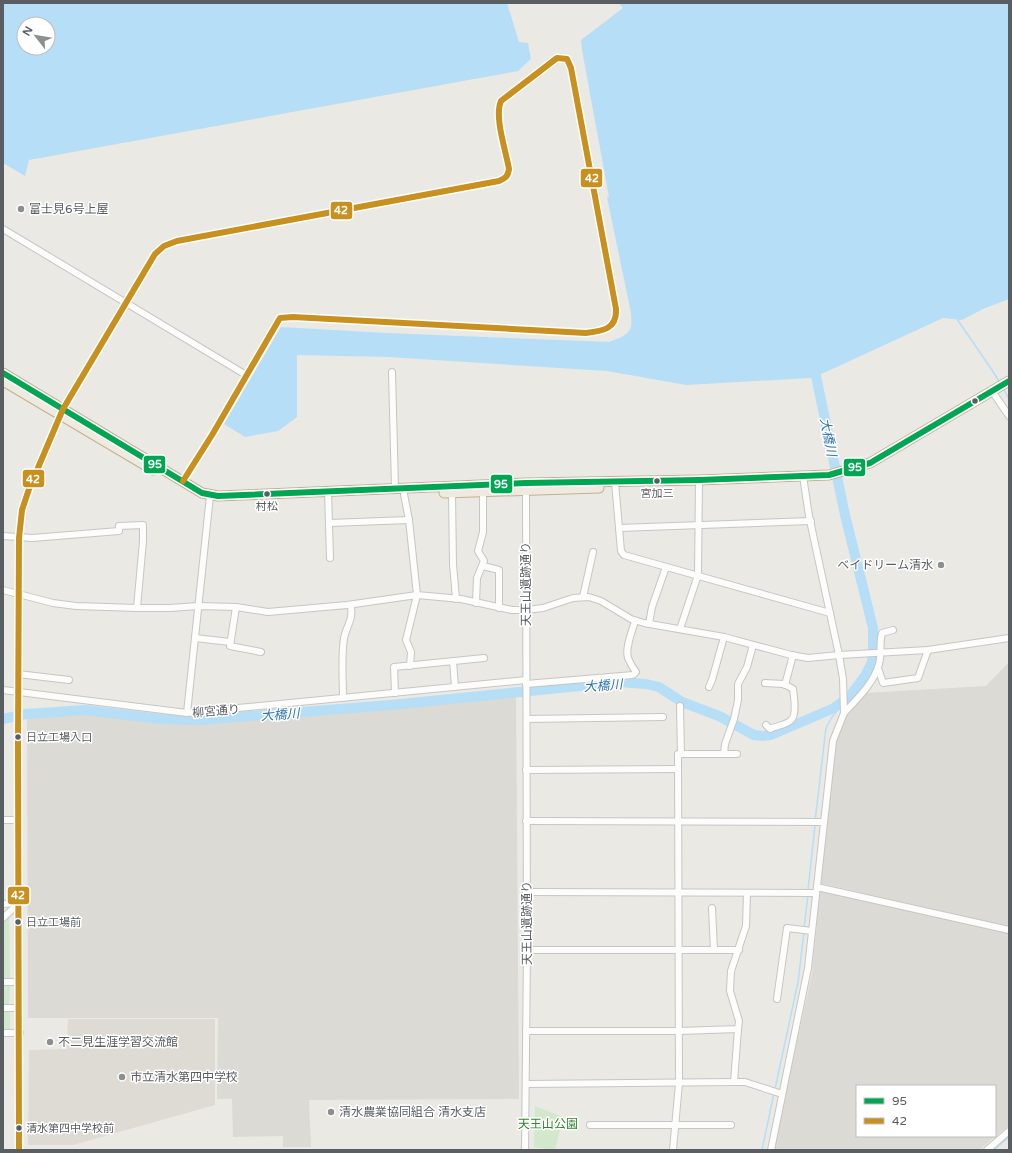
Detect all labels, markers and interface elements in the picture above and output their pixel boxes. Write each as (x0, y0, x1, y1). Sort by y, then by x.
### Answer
north arrow (16, 16, 56, 56)
text: N (20, 24, 36, 38)
line badge: 42 (580, 168, 603, 188)
text: 42 (585, 172, 599, 185)
line badge: 42 (330, 201, 353, 220)
place label: 富士見6号上屋 (29, 202, 109, 216)
marker: 富士見6号上屋 (16, 204, 26, 214)
text: 42 (334, 204, 348, 217)
unlabelled marker (970, 396, 980, 406)
water label: 大橋川 (816, 417, 840, 460)
line badge: 95 (143, 455, 166, 474)
text: 95 (148, 458, 162, 471)
line badge: 95 (843, 458, 866, 477)
text: 95 (848, 461, 862, 474)
line badge: 42 (22, 469, 45, 488)
text: 42 (26, 473, 40, 486)
line badge: 95 (490, 474, 513, 494)
marker: 宮加三 (652, 476, 662, 486)
text: 95 (494, 478, 508, 491)
place label: 宮加三 (641, 487, 674, 500)
marker: 村松 (262, 489, 272, 499)
place label: 村松 (256, 500, 278, 513)
street label: 天王山遺跡通り (519, 542, 533, 626)
place label: ベイドリーム清水 (837, 558, 933, 572)
marker: ベイドリーム清水 (936, 560, 946, 570)
water label: 大橋川 (583, 677, 625, 695)
street label: 柳宮通り (191, 702, 241, 720)
water label: 大橋川 (260, 706, 302, 724)
place label: 日立工場入口 (26, 731, 92, 744)
marker: 日立工場入口 (13, 732, 23, 742)
street label: 天王山遺跡通り (520, 881, 534, 965)
line badge: 42 (7, 886, 30, 905)
text: 42 (11, 889, 25, 902)
place label: 日立工場前 (26, 916, 81, 929)
marker: 日立工場前 (13, 917, 23, 927)
place label: 不二見生涯学習交流館 (58, 1035, 178, 1049)
marker: 不二見生涯学習交流館 (45, 1037, 55, 1047)
place label: 市立清水第四中学校 (130, 1070, 238, 1084)
marker: 市立清水第四中学校 (117, 1072, 127, 1082)
legend (856, 1085, 996, 1137)
text: 95 (892, 1094, 907, 1108)
place label: 清水農業協同組合 清水支店 (339, 1105, 486, 1119)
marker: 清水農業協同組合 清水支店 (326, 1107, 336, 1117)
text: 42 (892, 1114, 907, 1128)
park label: 天王山公園 (518, 1117, 578, 1131)
place label: 清水第四中学校前 (26, 1122, 114, 1135)
marker: 清水第四中学校前 (14, 1123, 24, 1133)

